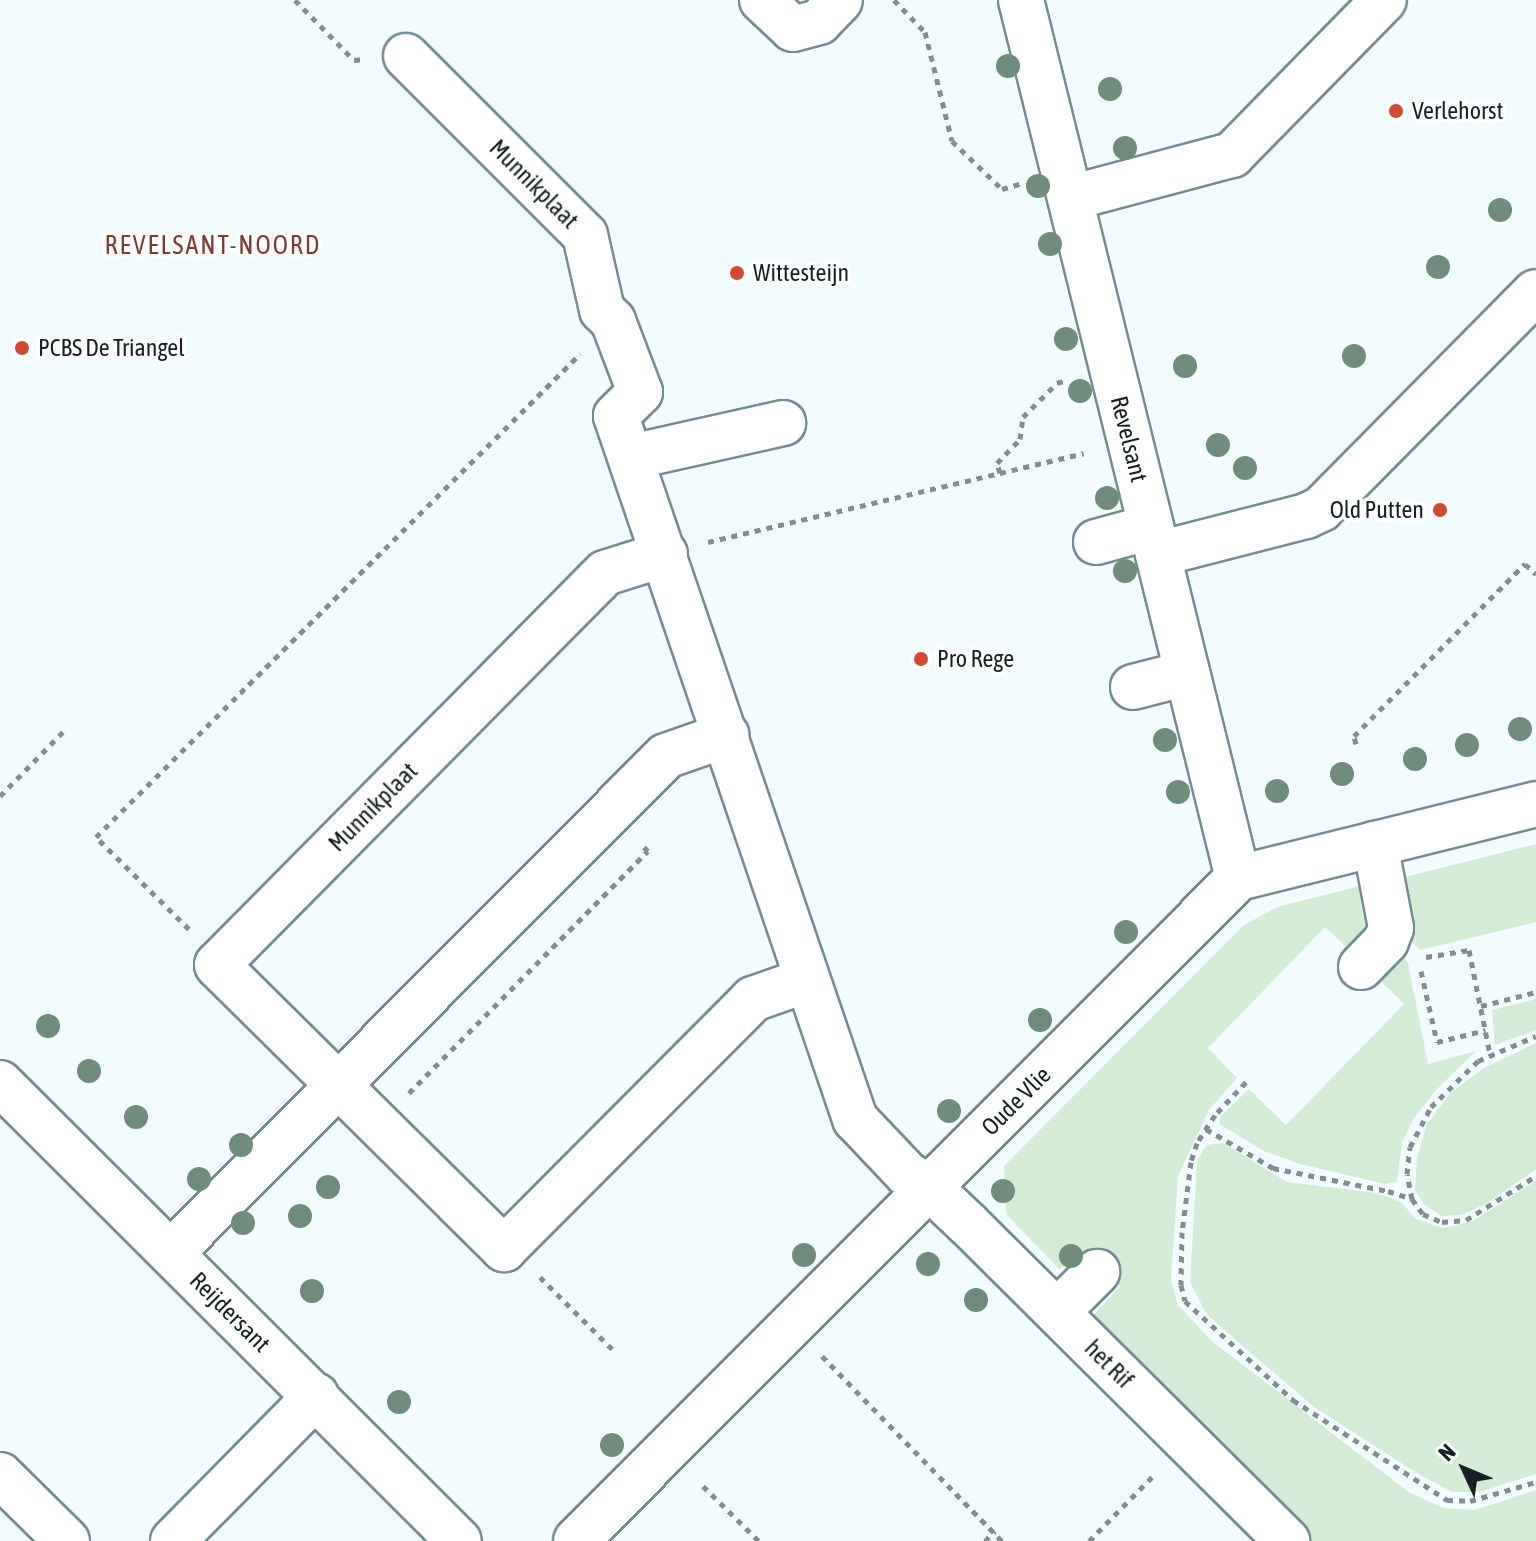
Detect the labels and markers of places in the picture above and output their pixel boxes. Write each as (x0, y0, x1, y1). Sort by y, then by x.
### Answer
place label: Verlehorst (1412, 97, 1503, 125)
marker: Verlehorst (1387, 102, 1405, 120)
place label: Wittesteijn (753, 259, 849, 287)
marker: Wittesteijn (728, 264, 746, 282)
place label: PCBS De Triangel (38, 334, 185, 362)
marker: PCBS De Triangel (13, 339, 31, 357)
place label: Old Putten (1330, 496, 1424, 524)
marker: Old Putten (1431, 501, 1449, 519)
place label: Pro Rege (937, 645, 1014, 673)
marker: Pro Rege (912, 650, 930, 668)

